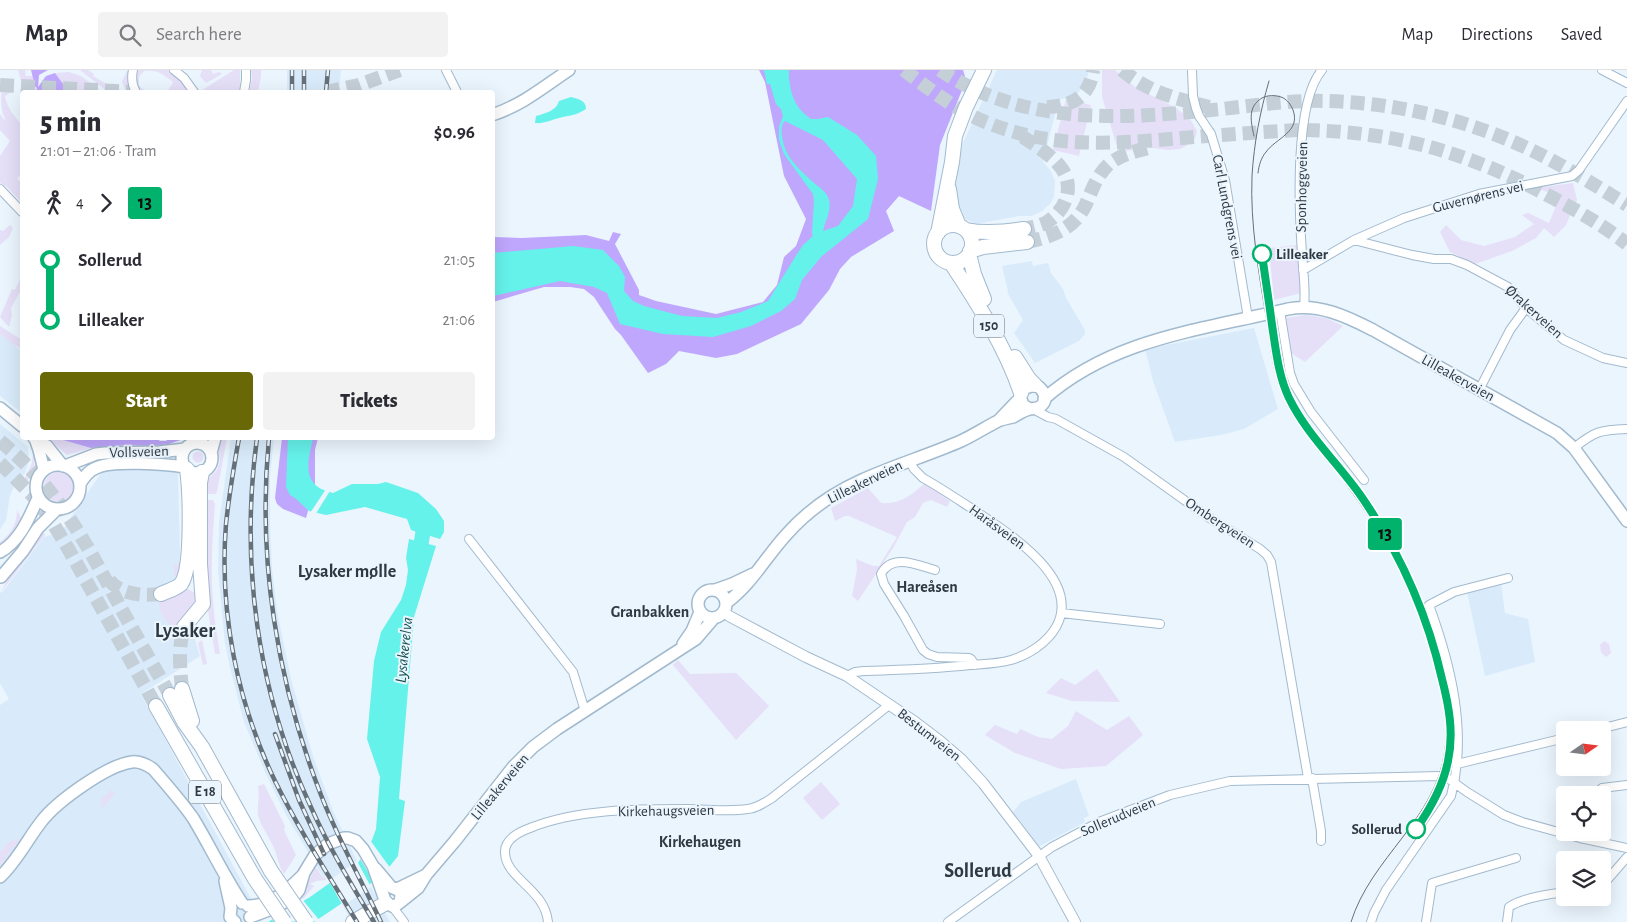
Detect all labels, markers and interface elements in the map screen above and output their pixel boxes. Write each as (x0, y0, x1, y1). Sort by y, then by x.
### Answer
search box (98, 12, 448, 57)
icon: search (116, 21, 144, 49)
text: Map (25, 22, 68, 46)
text: Search here (156, 25, 242, 44)
text: Map (1402, 26, 1433, 44)
text: Directions (1461, 26, 1533, 44)
text: Saved (1561, 26, 1602, 44)
text: 5 min (40, 109, 102, 137)
text: $0.96 (434, 123, 475, 142)
street label: Sponhoggveien (1294, 141, 1310, 233)
text: 21:01 – 21:06 · Tram (40, 143, 157, 159)
street label: Carl Lundgrens vei (1209, 153, 1245, 261)
street label: Guvernørens vei (1431, 178, 1525, 216)
icon: walk (40, 189, 68, 217)
icon: forward (92, 189, 120, 217)
text: 4 (76, 194, 84, 210)
text: 13 (138, 194, 152, 212)
marker: Lilleaker (1252, 244, 1272, 264)
place label: Lilleaker (1276, 247, 1329, 262)
text: Sollerud (78, 251, 142, 270)
text: 21:05 (443, 252, 475, 268)
street label: Ørakerveien (1503, 283, 1565, 341)
text: Lilleaker (78, 311, 144, 330)
text: 21:06 (443, 312, 475, 328)
road number: 150 (974, 315, 1004, 338)
street label: Lilleakerveien (1419, 352, 1497, 404)
button: Start (40, 372, 253, 430)
button: Tickets (263, 372, 475, 430)
street label: Vollsveien (109, 443, 169, 461)
street label: Lilleakerveien (825, 458, 905, 506)
street label: Ombergveien (1183, 495, 1257, 551)
street label: Haråsveien (966, 502, 1028, 552)
line badge: 13 (1362, 518, 1408, 550)
text: 13 (1378, 525, 1392, 543)
district label: Lysaker mølle (298, 563, 396, 581)
district label: Hareåsen (896, 579, 958, 595)
district label: Granbakken (611, 604, 689, 620)
water label: Lysakerelva (393, 616, 415, 684)
district label: Lysaker (155, 621, 215, 641)
street label: Bestumveien (895, 706, 963, 764)
north arrow (1556, 721, 1611, 776)
map controls (1556, 721, 1611, 906)
street label: Lilleakerveien (468, 751, 532, 823)
road number: E 18 (189, 780, 221, 804)
button: locate (1556, 786, 1611, 841)
street label: Sollerudveien (1078, 794, 1158, 840)
street label: Kirkehaugsveien (617, 803, 715, 819)
marker: Sollerud (1406, 819, 1426, 839)
place label: Sollerud (1351, 822, 1402, 837)
district label: Kirkehaugen (659, 834, 741, 850)
button: layers (1556, 851, 1611, 906)
district label: Sollerud (944, 861, 1012, 881)

